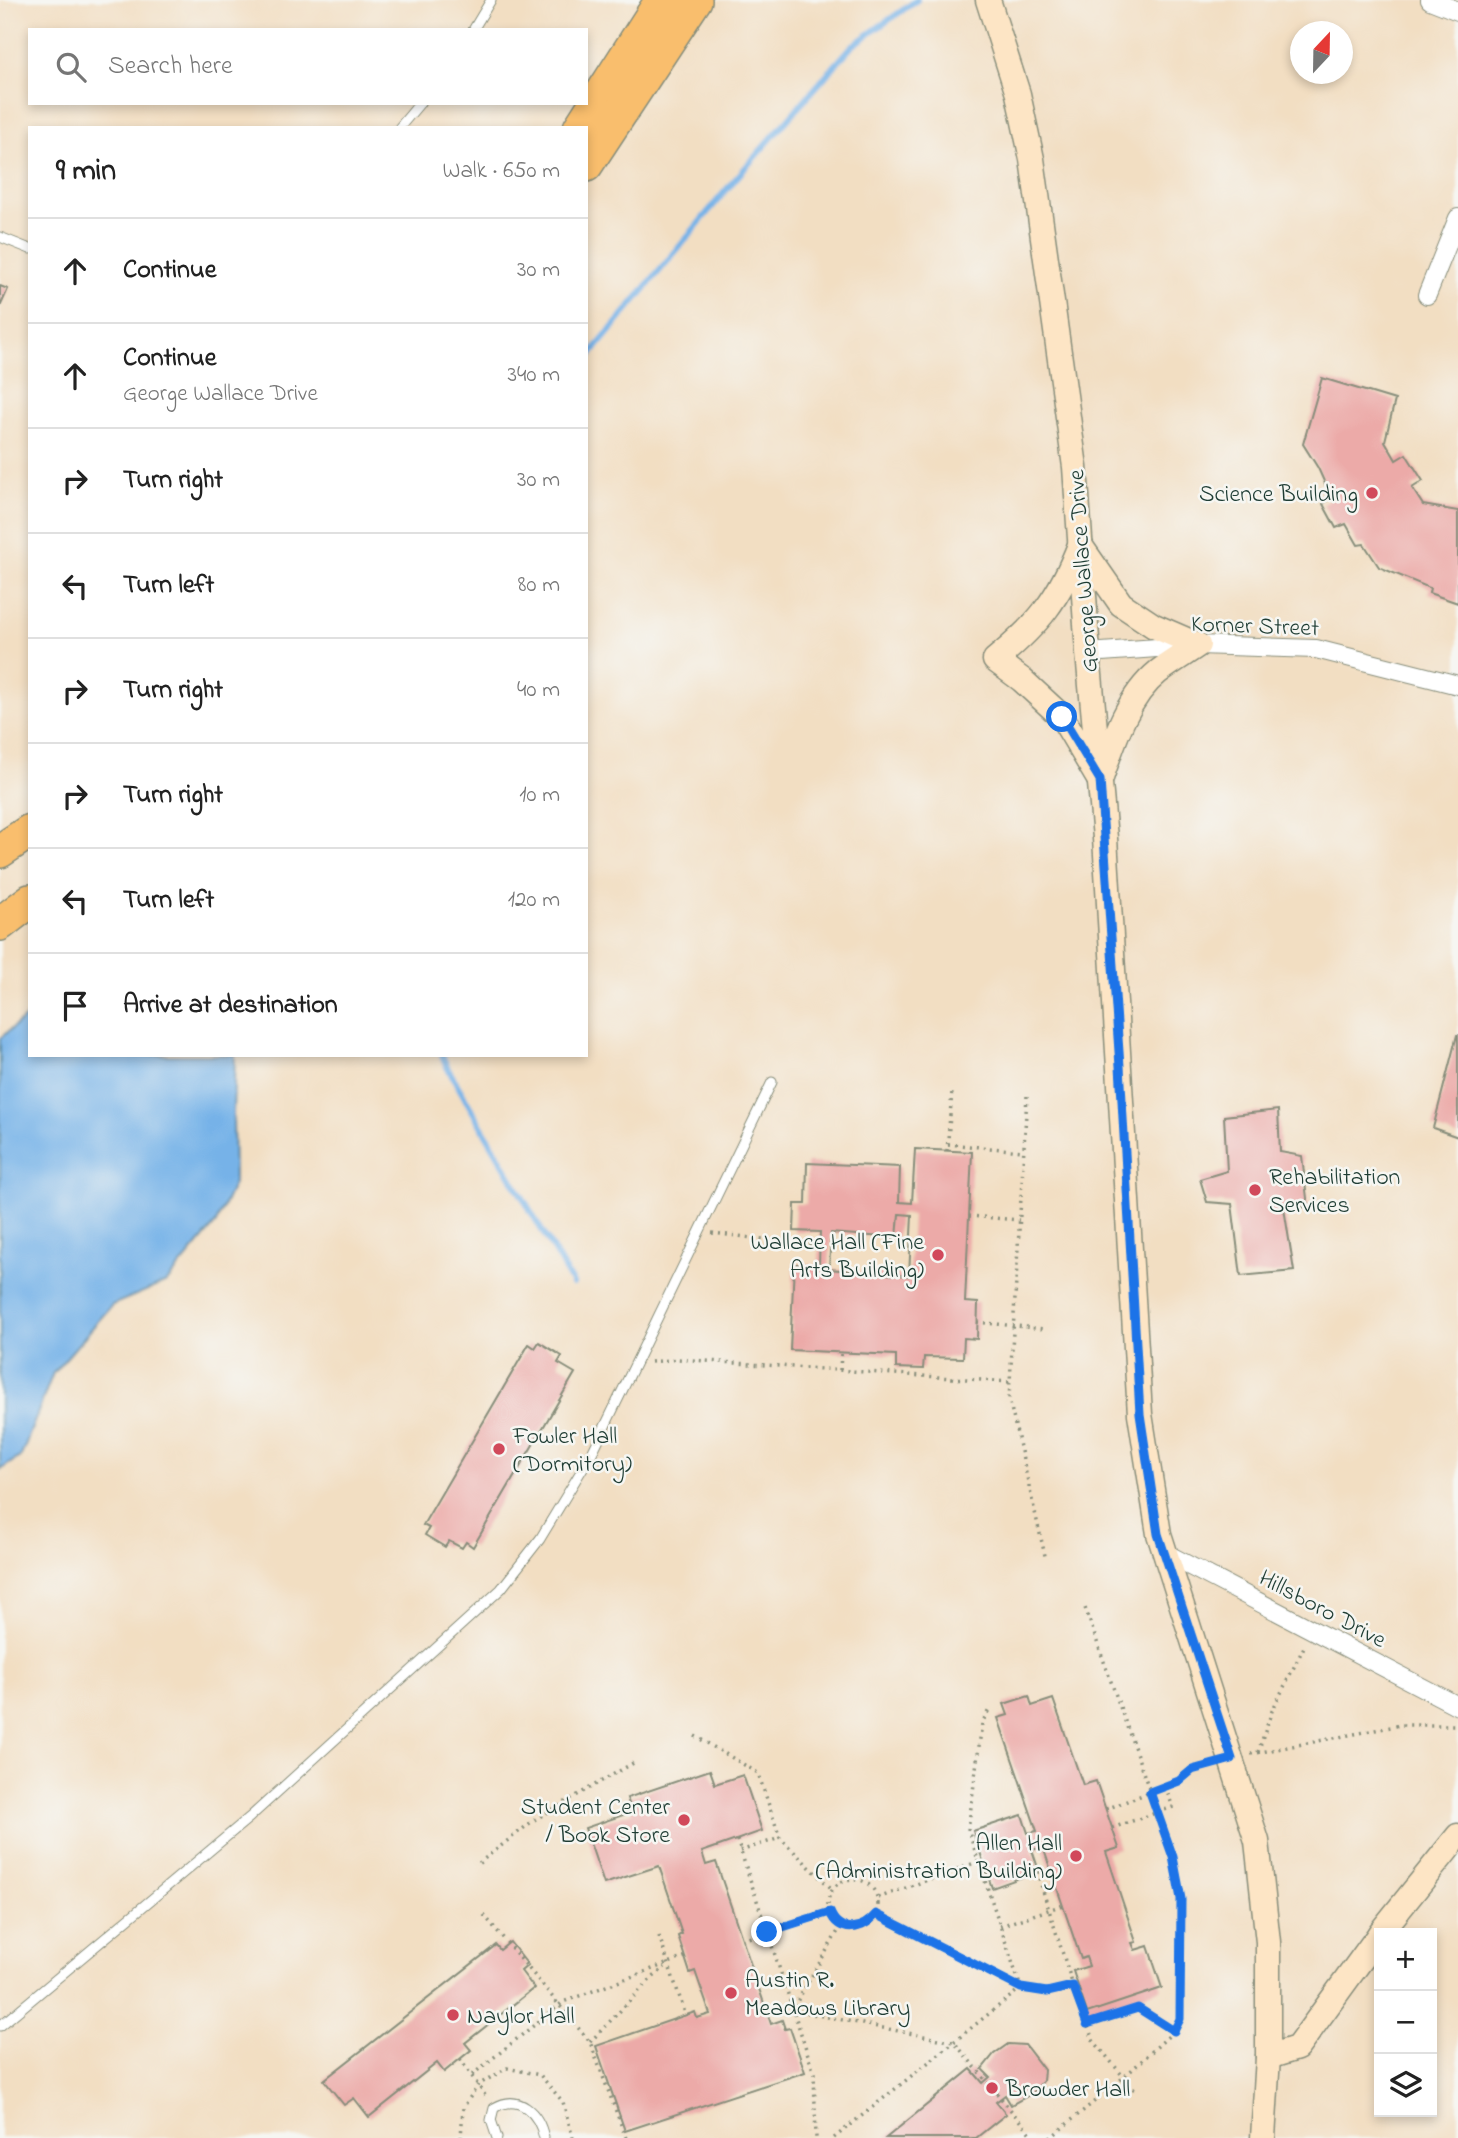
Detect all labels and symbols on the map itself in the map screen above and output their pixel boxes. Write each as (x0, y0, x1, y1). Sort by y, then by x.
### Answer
north arrow (1290, 21, 1353, 84)
street label: George Wallace Drive (1060, 468, 1109, 673)
place label: Science Building (1199, 478, 1358, 513)
marker: Science Building (1364, 485, 1380, 501)
street label: Korner Street (1190, 608, 1320, 647)
route start (1046, 701, 1077, 732)
place label: Rehabilitation Services (1269, 1161, 1400, 1224)
marker: Rehabilitation Services (1247, 1182, 1263, 1198)
place label: Wallace Hall (Fine Arts Building) (750, 1226, 924, 1289)
marker: Wallace Hall (Fine Arts Building) (930, 1247, 946, 1263)
place label: Fowler Hall (Dormitory) (512, 1420, 632, 1484)
marker: Fowler Hall (Dormitory) (491, 1441, 507, 1457)
street label: Hillsboro Drive (1252, 1562, 1392, 1659)
place label: Student Center / Book Store (521, 1791, 671, 1854)
marker: Student Center / Book Store (676, 1812, 692, 1828)
place label: Allen Hall (Administration Building) (816, 1827, 1062, 1890)
marker: Allen Hall (Administration Building) (1068, 1848, 1084, 1864)
route end (751, 1916, 782, 1947)
place label: Austin R. Meadows Library (745, 1964, 910, 2028)
marker: Austin R. Meadows Library (723, 1985, 739, 2001)
place label: Naylor Hall (467, 2000, 574, 2036)
marker: Naylor Hall (445, 2007, 461, 2023)
place label: Browder Hall (1005, 2073, 1130, 2108)
marker: Browder Hall (984, 2080, 1000, 2096)

